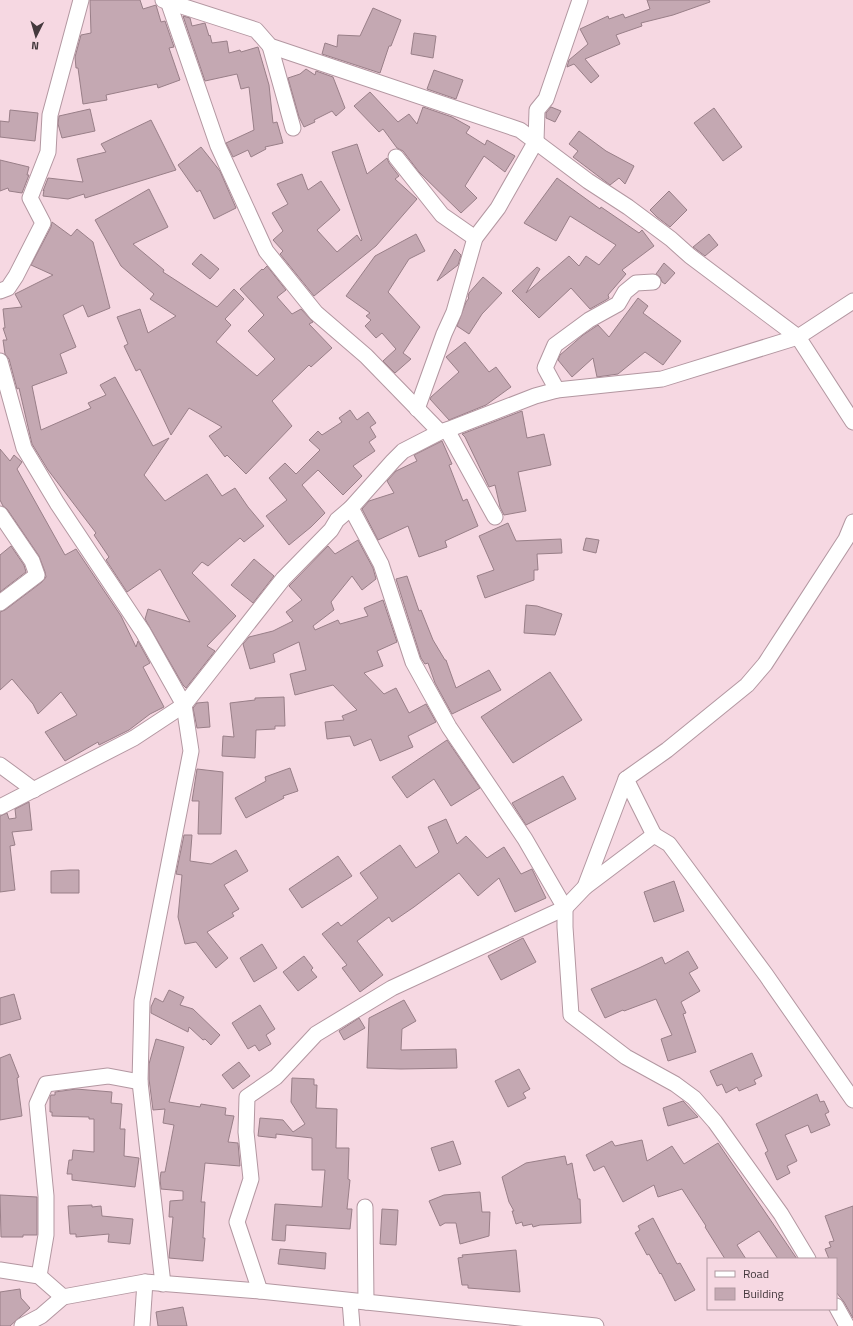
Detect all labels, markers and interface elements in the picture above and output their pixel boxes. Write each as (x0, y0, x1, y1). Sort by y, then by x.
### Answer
north arrow (16, 16, 56, 56)
text: N (31, 38, 40, 54)
legend (707, 1258, 837, 1310)
text: Road (743, 1264, 769, 1283)
text: Building (743, 1284, 784, 1303)

